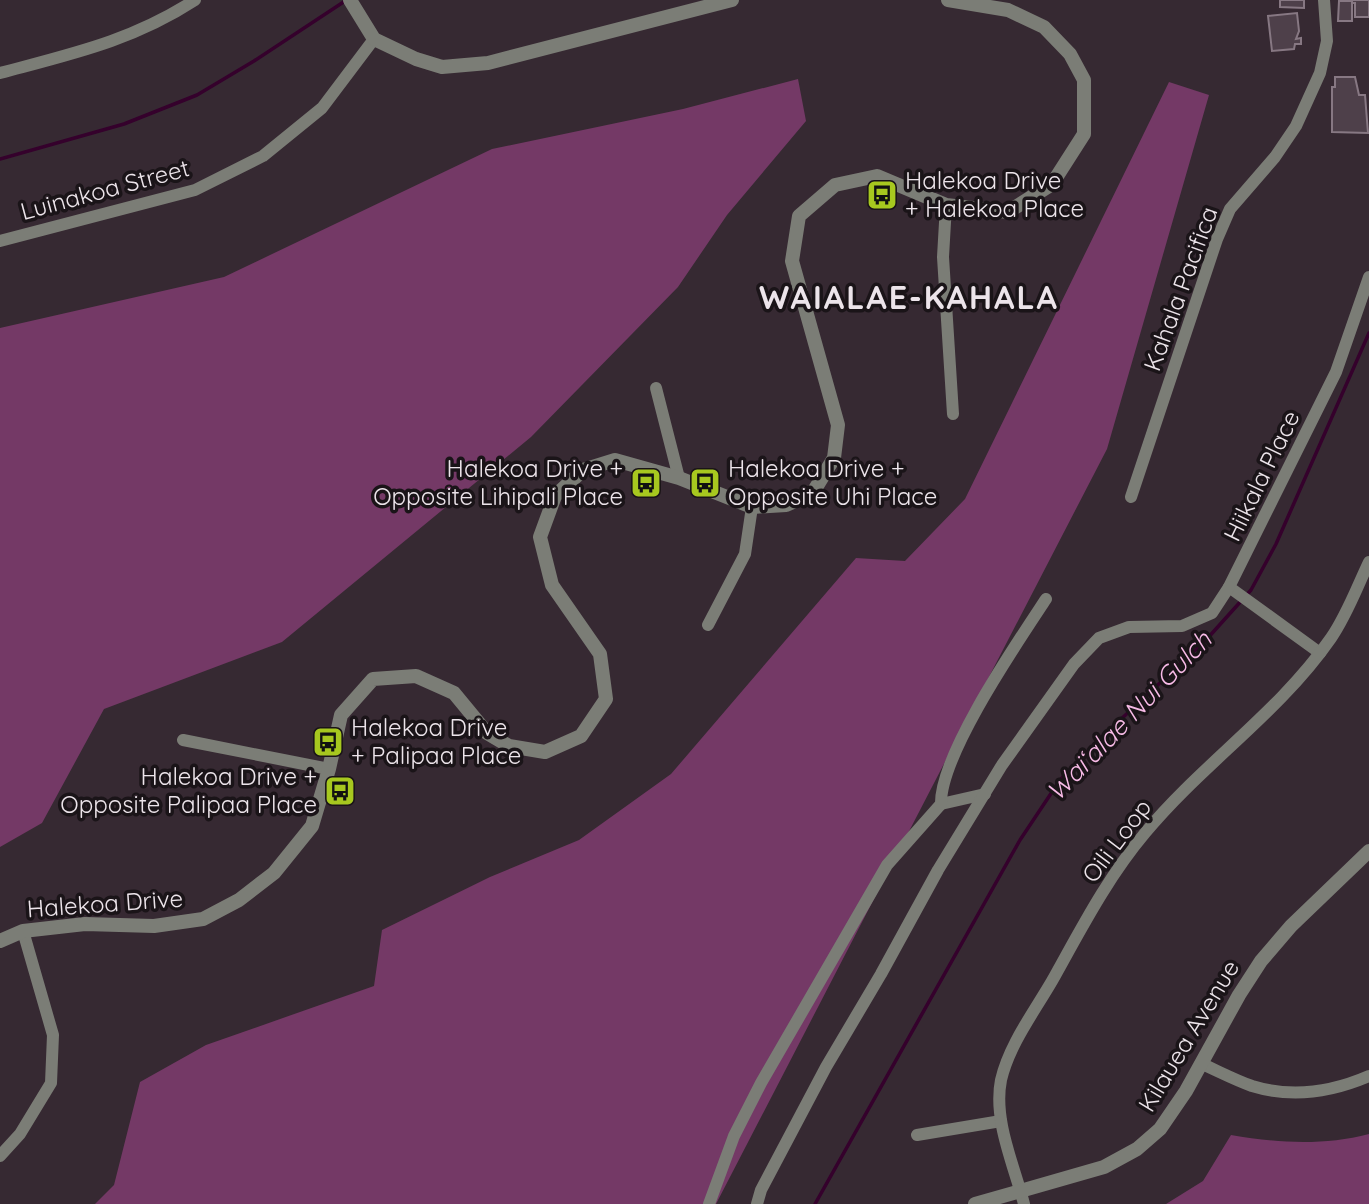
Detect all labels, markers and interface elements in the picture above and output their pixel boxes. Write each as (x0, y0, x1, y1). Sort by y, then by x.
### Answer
street label: Luinakoa Street (17, 152, 192, 226)
place label: Halekoa Drive + Halekoa Place (905, 165, 1084, 223)
bus stop icon: Halekoa Drive + Halekoa Place (865, 178, 899, 212)
street label: Kahala Pacifica (1136, 202, 1224, 375)
district label: WAIALAE-KAHALA (759, 277, 1059, 317)
street label: Hiikala Place (1217, 405, 1306, 546)
place label: Halekoa Drive + Opposite Lihipali Place (373, 453, 623, 511)
place label: Halekoa Drive + Opposite Uhi Place (728, 453, 937, 511)
bus stop icon: Halekoa Drive + Opposite Lihipali Place (629, 466, 663, 500)
bus stop icon: Halekoa Drive + Opposite Uhi Place (688, 466, 722, 500)
water label: Waiʻalae Nui Gulch (1039, 623, 1219, 808)
place label: Halekoa Drive + Palipaa Place (351, 712, 521, 770)
bus stop icon: Halekoa Drive + Palipaa Place (311, 725, 345, 759)
place label: Halekoa Drive + Opposite Palipaa Place (60, 761, 317, 819)
bus stop icon: Halekoa Drive + Opposite Palipaa Place (323, 774, 357, 808)
street label: Oili Loop (1075, 793, 1157, 888)
street label: Halekoa Drive (26, 883, 184, 923)
street label: Kilauea Avenue (1131, 954, 1245, 1117)

